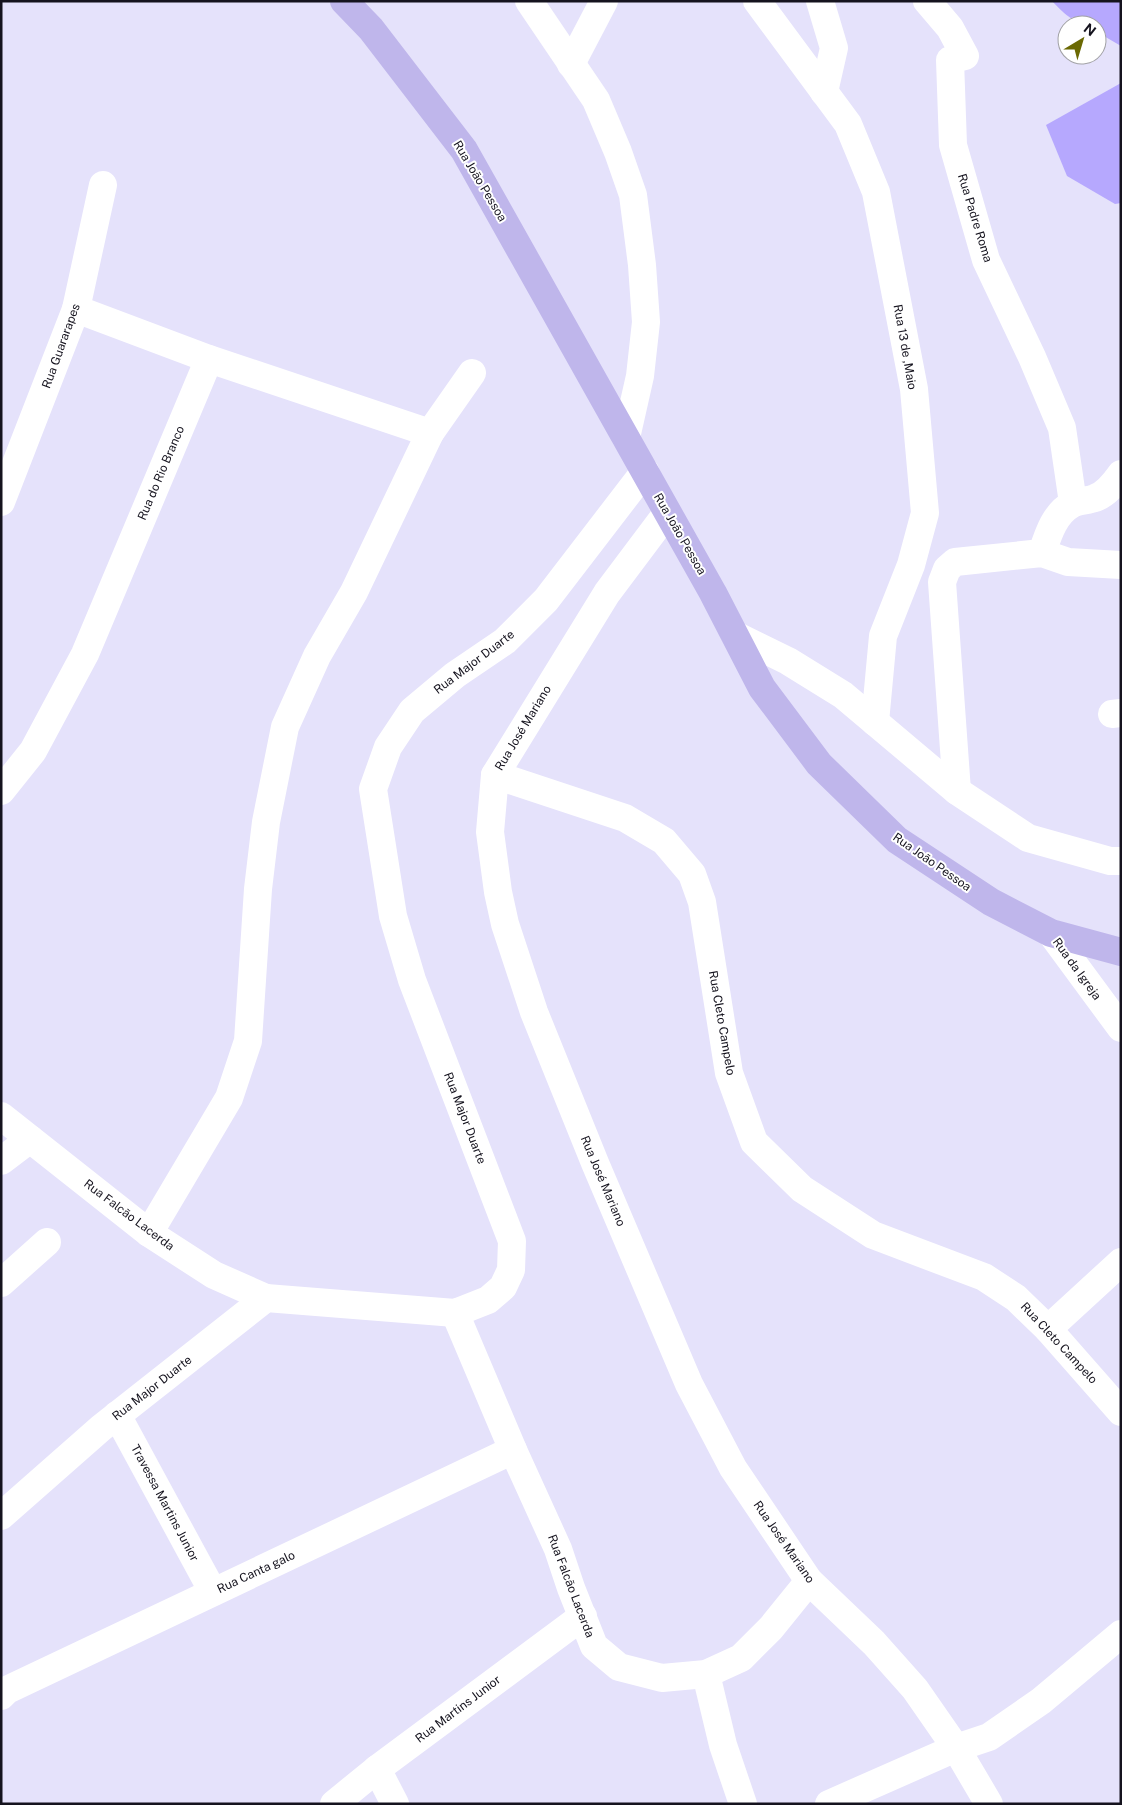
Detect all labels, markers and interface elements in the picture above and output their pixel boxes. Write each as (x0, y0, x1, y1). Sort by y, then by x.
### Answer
north arrow (1057, 15, 1107, 65)
text: N (1081, 20, 1099, 39)
street label: Rua João Pessoa (450, 138, 510, 224)
street label: Rua Padre Roma (955, 172, 995, 264)
street label: Rua Guararapes (39, 302, 83, 390)
street label: Rua 13 de ,Maio (891, 303, 919, 391)
street label: Rua do Rio Branco (135, 424, 187, 522)
street label: Rua João Pessoa (651, 491, 709, 577)
street label: Rua Major Duarte (431, 627, 517, 697)
street label: Rua José Mariano (492, 683, 554, 773)
street label: Rua João Pessoa (890, 830, 974, 894)
street label: Rua da Igreja (1050, 935, 1104, 1003)
street label: Rua Cleto Campelo (706, 970, 738, 1077)
street label: Rua Major Duarte (441, 1070, 489, 1166)
street label: Rua José Mariano (578, 1134, 628, 1229)
street label: Rua Falcão Lacerda (81, 1177, 177, 1253)
street label: Rua Cleto Campelo (1018, 1299, 1100, 1387)
street label: Rua Major Duarte (109, 1352, 195, 1423)
street label: Travessa Martins Junior (128, 1442, 202, 1564)
street label: Rua José Mariano (750, 1498, 818, 1586)
street label: Rua Falcão Lacerda (545, 1532, 597, 1640)
street label: Rua Canta galo (215, 1548, 297, 1596)
street label: Rua Martins Junior (413, 1672, 504, 1746)

